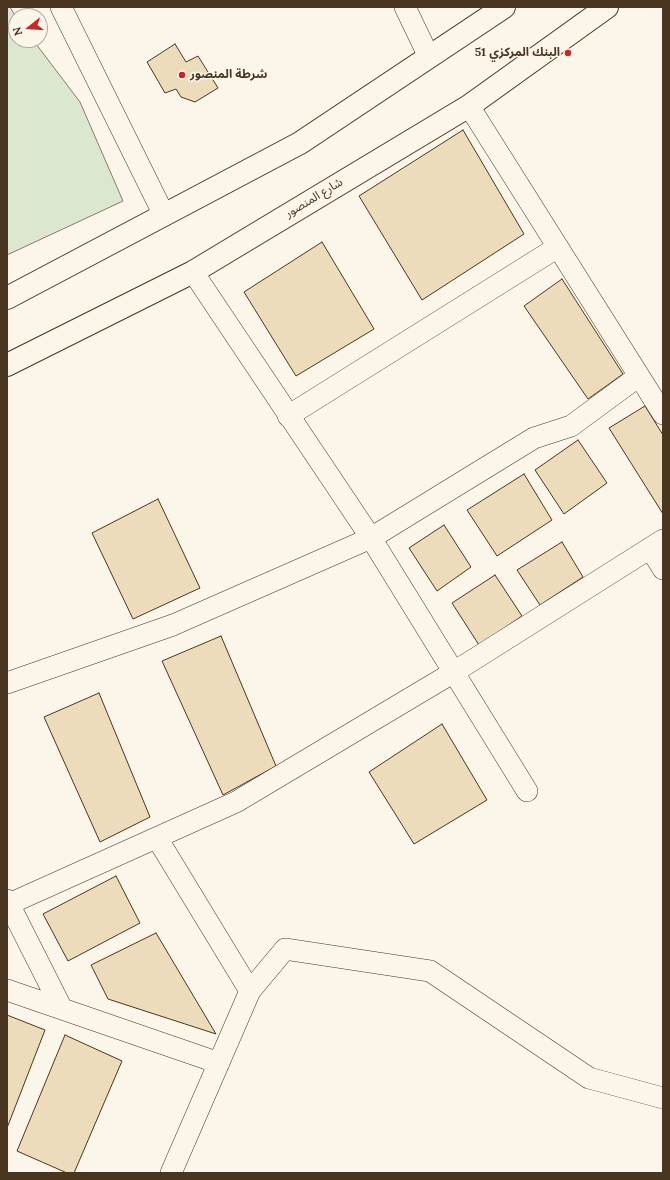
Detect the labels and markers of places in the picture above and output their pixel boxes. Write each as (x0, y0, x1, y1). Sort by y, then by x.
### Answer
place label: البنك المركزي 51 (475, 46, 560, 60)
marker: البنك المركزي 51 (563, 48, 573, 58)
place label: شرطة المنصور (190, 68, 267, 82)
marker: شرطة المنصور (177, 70, 187, 80)

